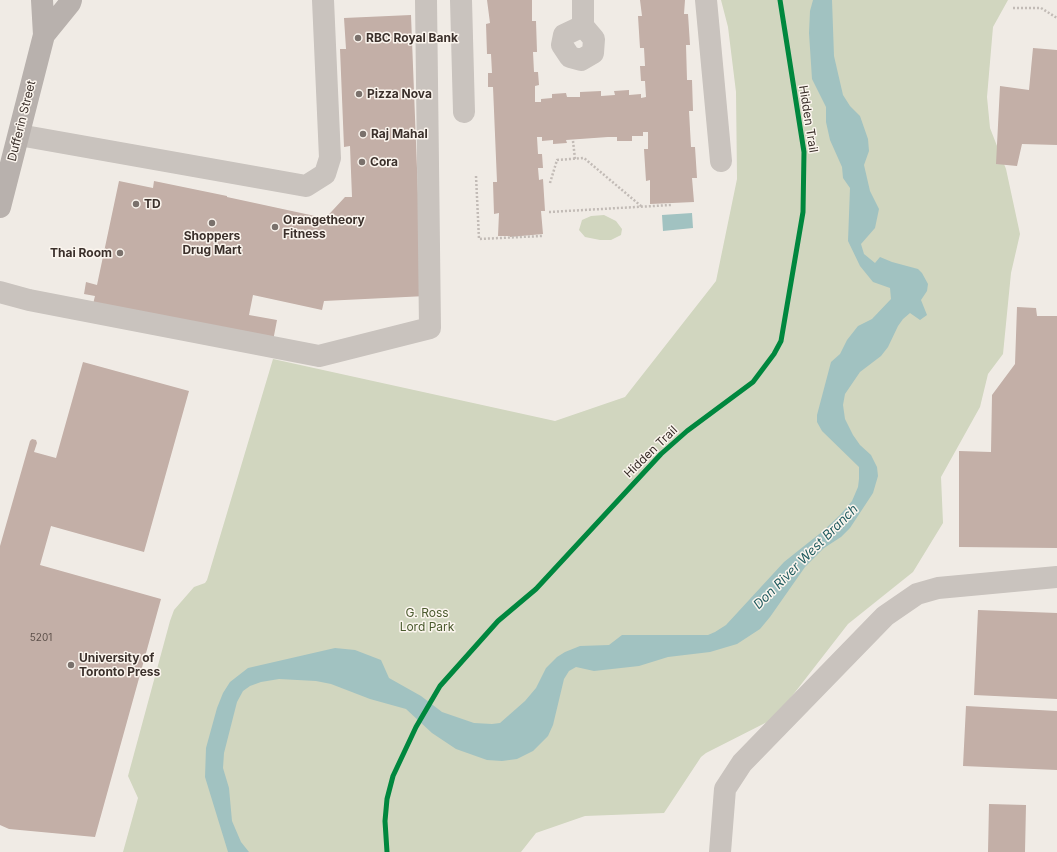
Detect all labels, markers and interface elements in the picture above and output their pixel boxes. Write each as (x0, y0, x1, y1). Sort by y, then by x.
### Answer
place label: RBC Royal Bank (366, 31, 458, 45)
marker: RBC Royal Bank (353, 33, 363, 43)
street label: Dufferin Street (5, 79, 39, 163)
street label: Hidden Trail (796, 84, 820, 154)
place label: Pizza Nova (367, 87, 432, 101)
marker: Pizza Nova (354, 89, 364, 99)
place label: Raj Mahal (371, 127, 428, 141)
marker: Raj Mahal (358, 129, 368, 139)
place label: Cora (370, 155, 398, 169)
marker: Cora (357, 157, 367, 167)
place label: TD (144, 197, 161, 211)
marker: TD (131, 199, 141, 209)
place label: Orangetheory Fitness (283, 213, 365, 241)
marker: Shoppers Drug Mart (207, 218, 217, 228)
marker: Orangetheory Fitness (270, 222, 280, 232)
place label: Shoppers Drug Mart (182, 229, 242, 257)
place label: Thai Room (50, 246, 112, 260)
marker: Thai Room (115, 248, 125, 258)
street label: Hidden Trail (621, 423, 681, 481)
water label: Don River West Branch (750, 501, 862, 613)
park label: G. Ross Lord Park (400, 606, 454, 634)
house number: 5201 (30, 632, 52, 644)
place label: University of Toronto Press (79, 651, 160, 679)
marker: University of Toronto Press (66, 660, 76, 670)

